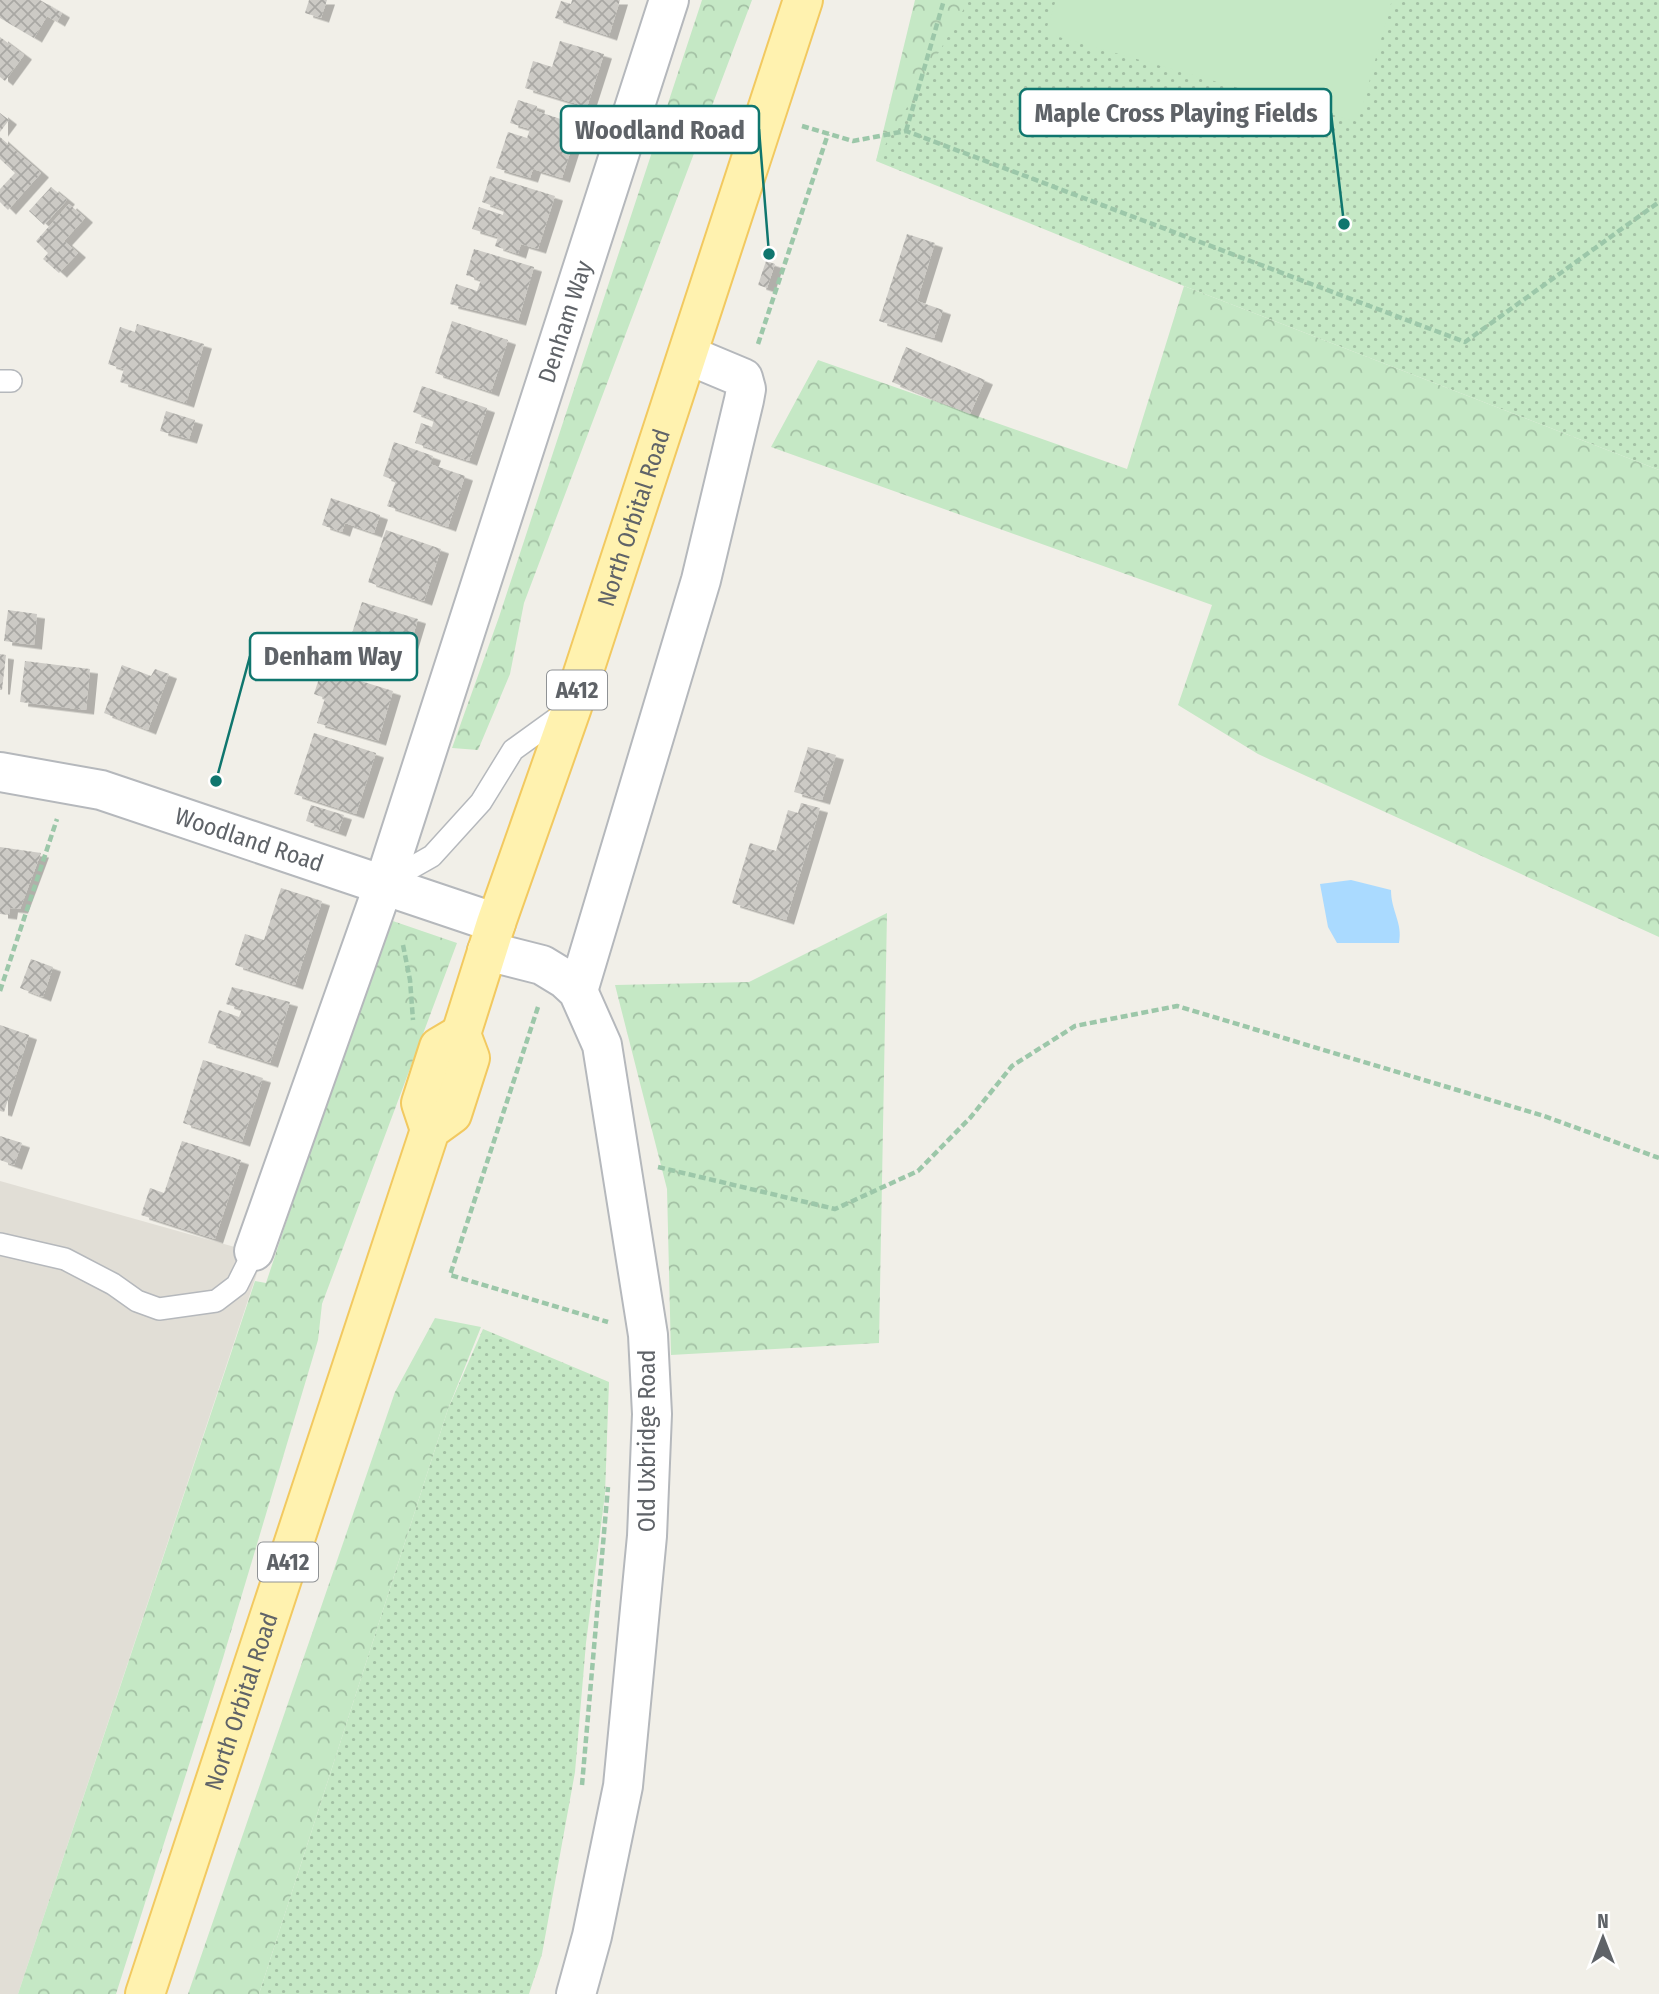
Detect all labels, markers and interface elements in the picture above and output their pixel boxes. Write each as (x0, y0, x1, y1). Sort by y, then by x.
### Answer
callout: Maple Cross Playing Fields (1020, 89, 1331, 136)
text: Maple Cross Playing Fields (1034, 98, 1318, 129)
callout: Woodland Road (561, 106, 759, 153)
text: Woodland Road (575, 115, 745, 146)
street label: Denham Way (533, 257, 598, 386)
street label: North Orbital Road (592, 425, 676, 610)
callout: Denham Way (250, 633, 417, 680)
text: Denham Way (264, 641, 403, 672)
road number: A412 (547, 670, 607, 710)
street label: Woodland Road (171, 802, 327, 878)
street label: Old Uxbridge Road (633, 1350, 661, 1532)
road number: A412 (258, 1542, 318, 1582)
street label: North Orbital Road (199, 1609, 284, 1794)
north arrow (1568, 1903, 1638, 1973)
text: N (1597, 1910, 1609, 1933)

